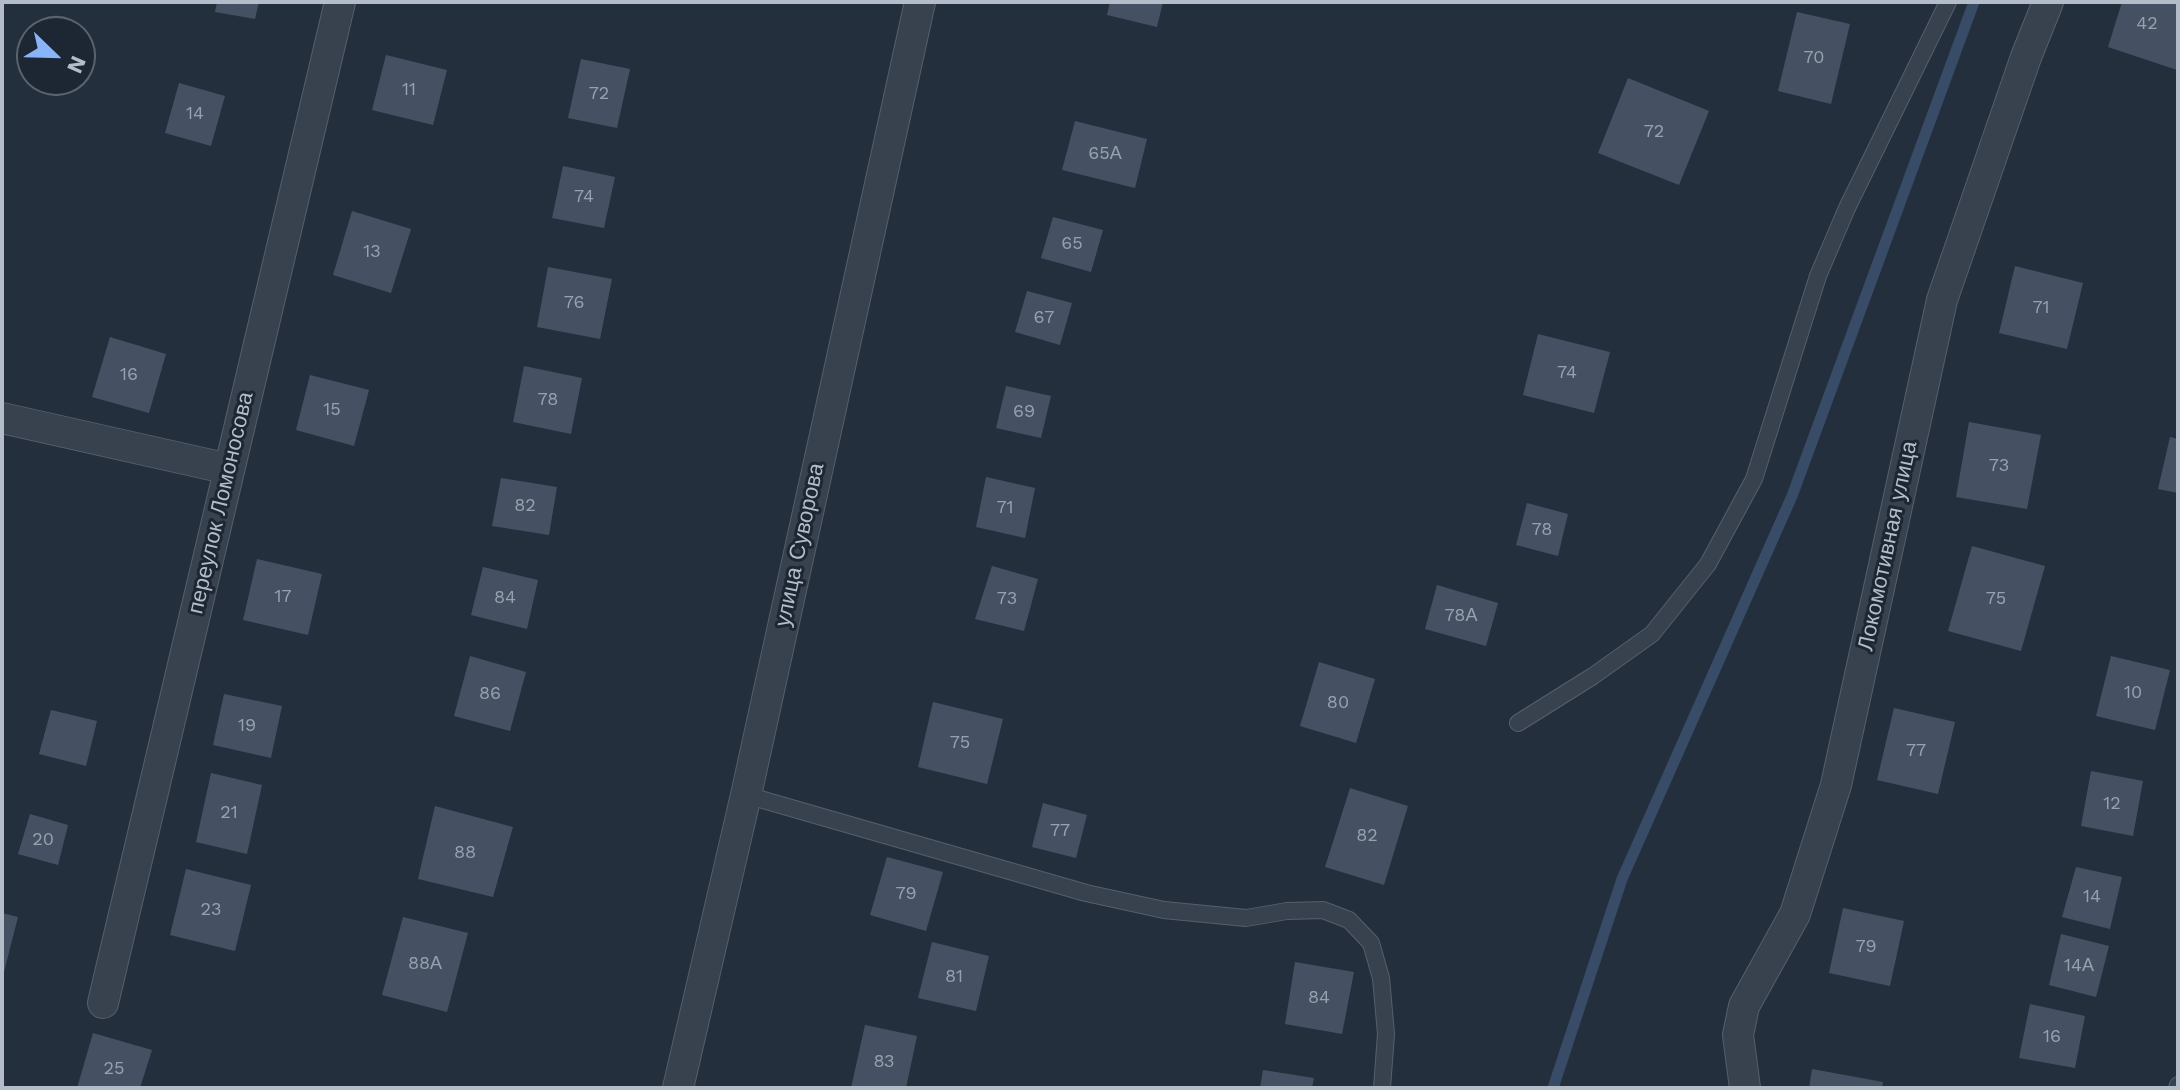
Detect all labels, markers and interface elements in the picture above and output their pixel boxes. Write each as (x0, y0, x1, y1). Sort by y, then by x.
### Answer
house number: 42 (2136, 13, 2158, 35)
north arrow (16, 16, 96, 96)
house number: 70 (1804, 47, 1824, 69)
text: N (62, 52, 91, 77)
house number: 11 (402, 79, 416, 101)
house number: 72 (589, 83, 609, 105)
house number: 14 (186, 103, 204, 125)
house number: 72 (1644, 121, 1664, 143)
house number: 65А (1088, 143, 1122, 165)
house number: 74 (574, 186, 594, 208)
house number: 65 (1061, 233, 1083, 255)
house number: 13 (363, 241, 381, 263)
house number: 76 (564, 292, 584, 314)
house number: 71 (2032, 297, 2050, 319)
house number: 67 (1034, 307, 1054, 329)
house number: 74 (1557, 362, 1577, 384)
house number: 16 (120, 364, 138, 386)
street label: переулок Ломоносова (183, 389, 259, 617)
house number: 78 (538, 389, 558, 411)
house number: 15 (323, 399, 341, 421)
house number: 69 (1013, 401, 1035, 423)
street label: Локомотивная улица (1853, 439, 1923, 653)
house number: 73 (1989, 455, 2009, 477)
street label: улица Суворова (770, 461, 830, 629)
house number: 82 (514, 495, 536, 517)
house number: 71 (996, 497, 1014, 519)
house number: 78 (1532, 519, 1552, 541)
house number: 17 (274, 586, 292, 608)
house number: 84 (494, 587, 516, 609)
house number: 73 (997, 588, 1017, 610)
house number: 75 (1986, 588, 2006, 610)
house number: 78А (1445, 605, 1477, 627)
house number: 10 (2124, 682, 2142, 704)
house number: 86 (479, 683, 501, 705)
house number: 80 (1327, 692, 1349, 714)
house number: 19 (238, 715, 256, 737)
house number: 75 (950, 732, 970, 754)
house number: 77 (1906, 740, 1926, 762)
house number: 12 (2103, 793, 2121, 815)
house number: 21 (220, 802, 238, 824)
house number: 77 (1050, 820, 1070, 842)
house number: 82 (1356, 825, 1378, 847)
house number: 20 (32, 829, 54, 851)
house number: 88 (454, 842, 476, 864)
house number: 79 (895, 883, 917, 905)
house number: 14 (2083, 886, 2101, 908)
house number: 23 (201, 899, 221, 921)
house number: 79 (1855, 936, 1877, 958)
house number: 88А (408, 953, 442, 975)
house number: 14А (2064, 955, 2094, 977)
house number: 81 (945, 966, 963, 988)
house number: 84 (1308, 987, 1330, 1009)
house number: 16 (2043, 1026, 2061, 1048)
house number: 83 (873, 1051, 895, 1073)
house number: 25 (104, 1058, 124, 1080)

